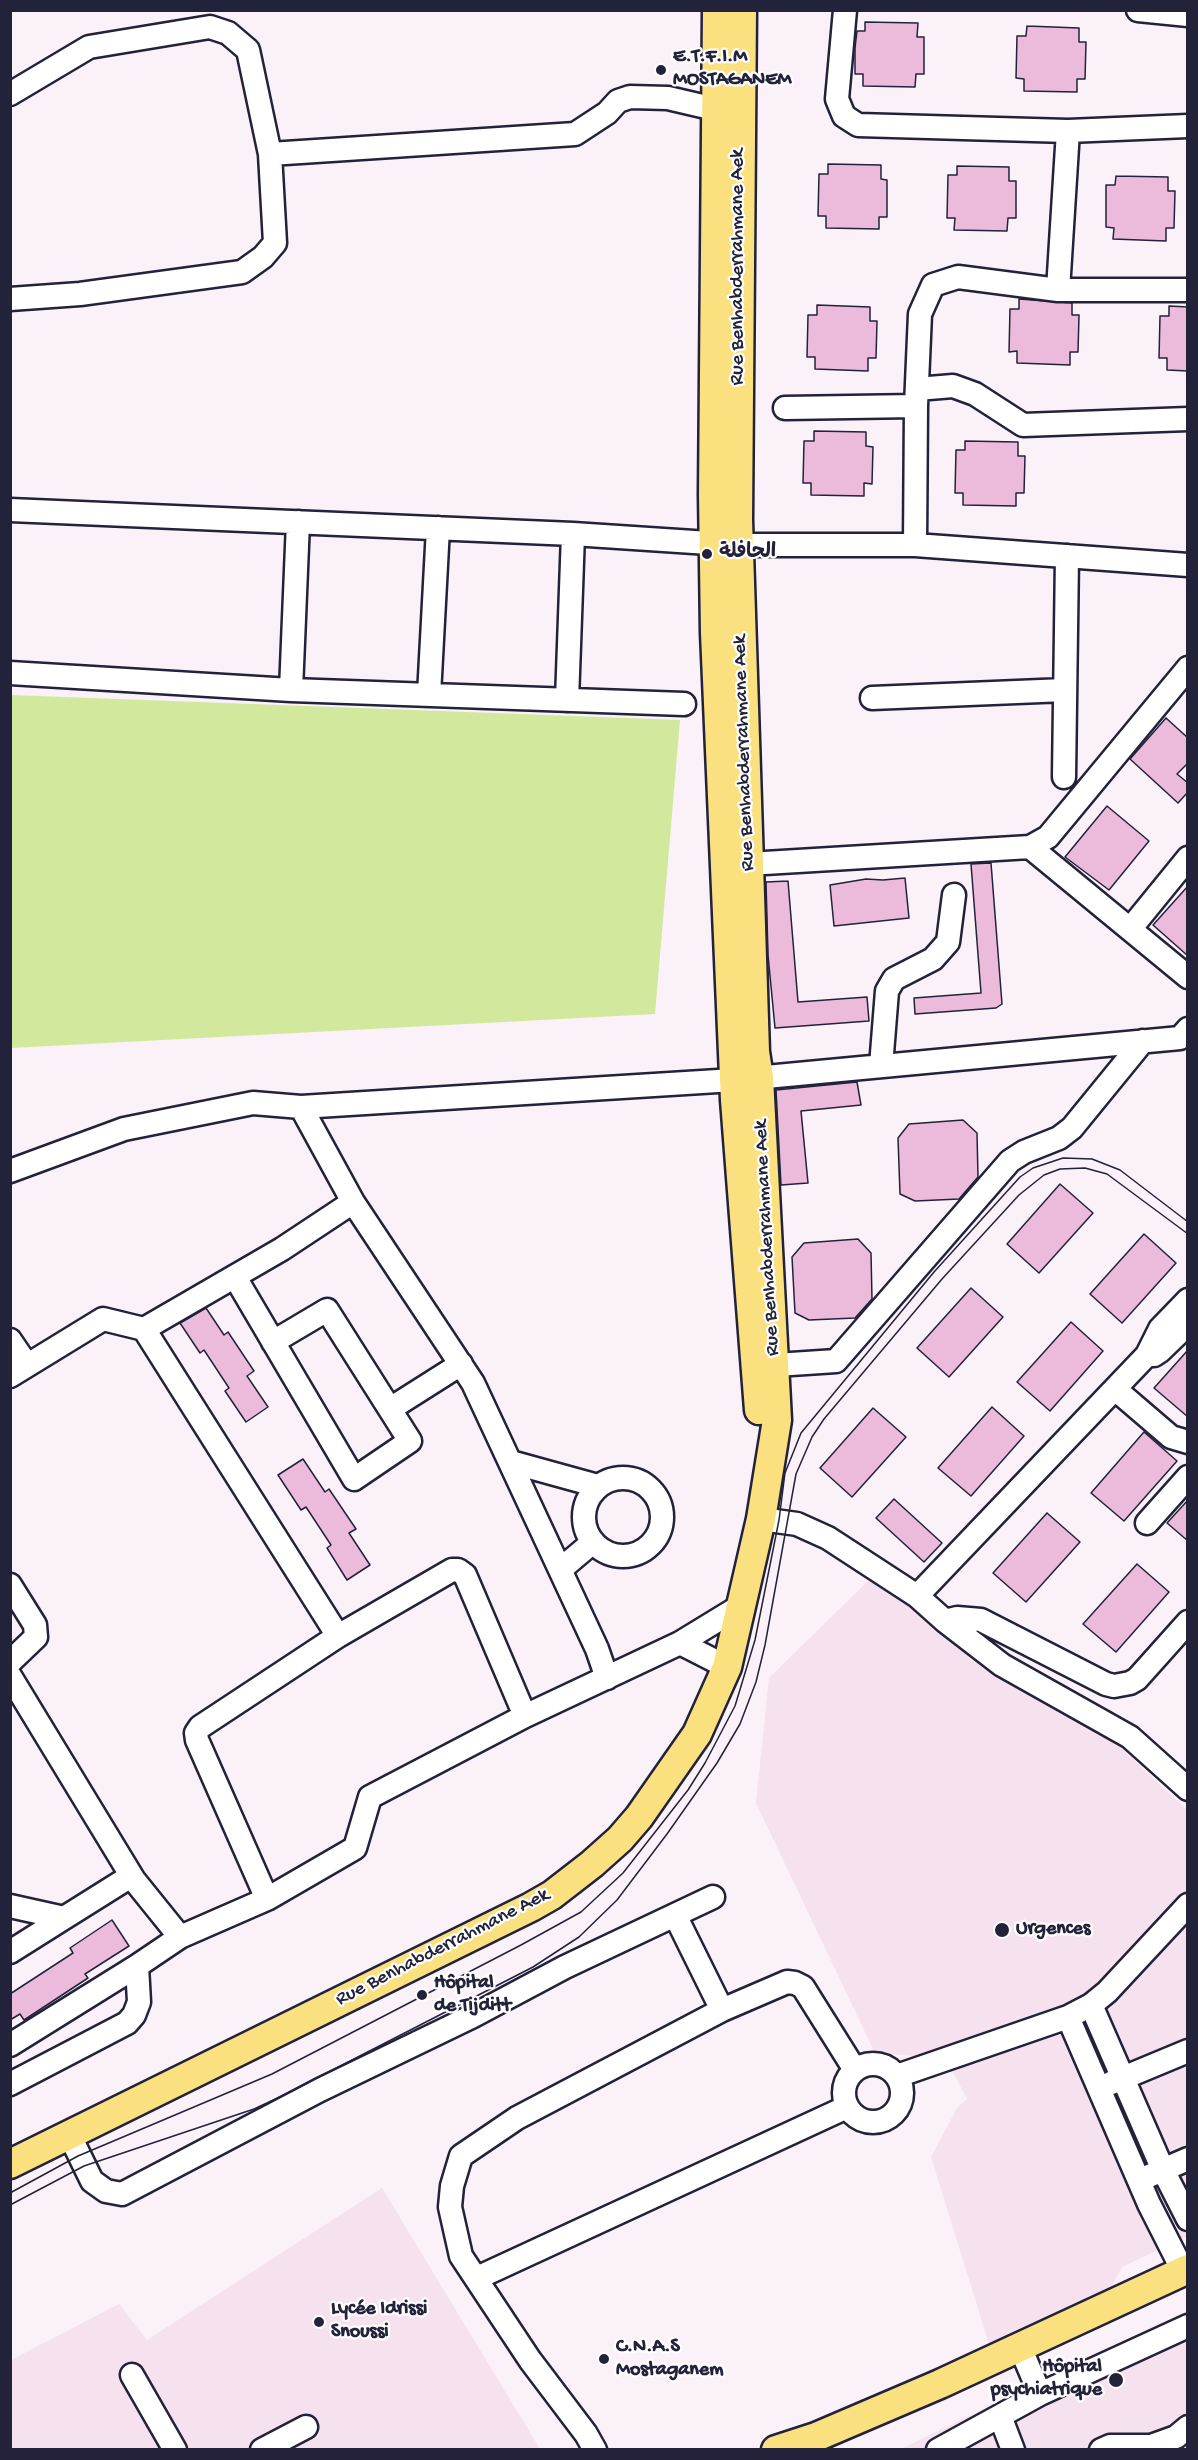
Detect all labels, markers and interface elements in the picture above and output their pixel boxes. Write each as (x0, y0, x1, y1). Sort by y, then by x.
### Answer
place label: E.T.F.I.M MOSTAGANEM (673, 46, 791, 93)
marker: E.T.F.I.M MOSTAGANEM (654, 63, 668, 77)
street label: Rue Benhabderrahmane Aek (727, 149, 751, 385)
place label: الحافلة (719, 542, 776, 566)
marker: الحافلة (700, 547, 714, 561)
street label: Rue Benhabderrahmane Aek (729, 634, 761, 872)
street label: Rue Benhabderrahmane Aek (750, 1119, 786, 1357)
street label: Rue Benhabderrahmane Aek (332, 1884, 554, 2012)
place label: Urgences (1016, 1918, 1090, 1942)
marker: Urgences (993, 1921, 1011, 1939)
place label: Hôpital de Tijditt (434, 1972, 511, 2019)
marker: Hôpital de Tijditt (415, 1988, 429, 2002)
place label: Lycée Idrissi Snoussi (331, 2298, 427, 2345)
marker: Lycée Idrissi Snoussi (312, 2315, 326, 2329)
place label: C.N.A.S Mostaganem (616, 2336, 723, 2383)
marker: C.N.A.S Mostaganem (597, 2352, 611, 2366)
place label: Hôpital psychiatrique (991, 2356, 1102, 2403)
marker: Hôpital psychiatrique (1107, 2371, 1125, 2389)

